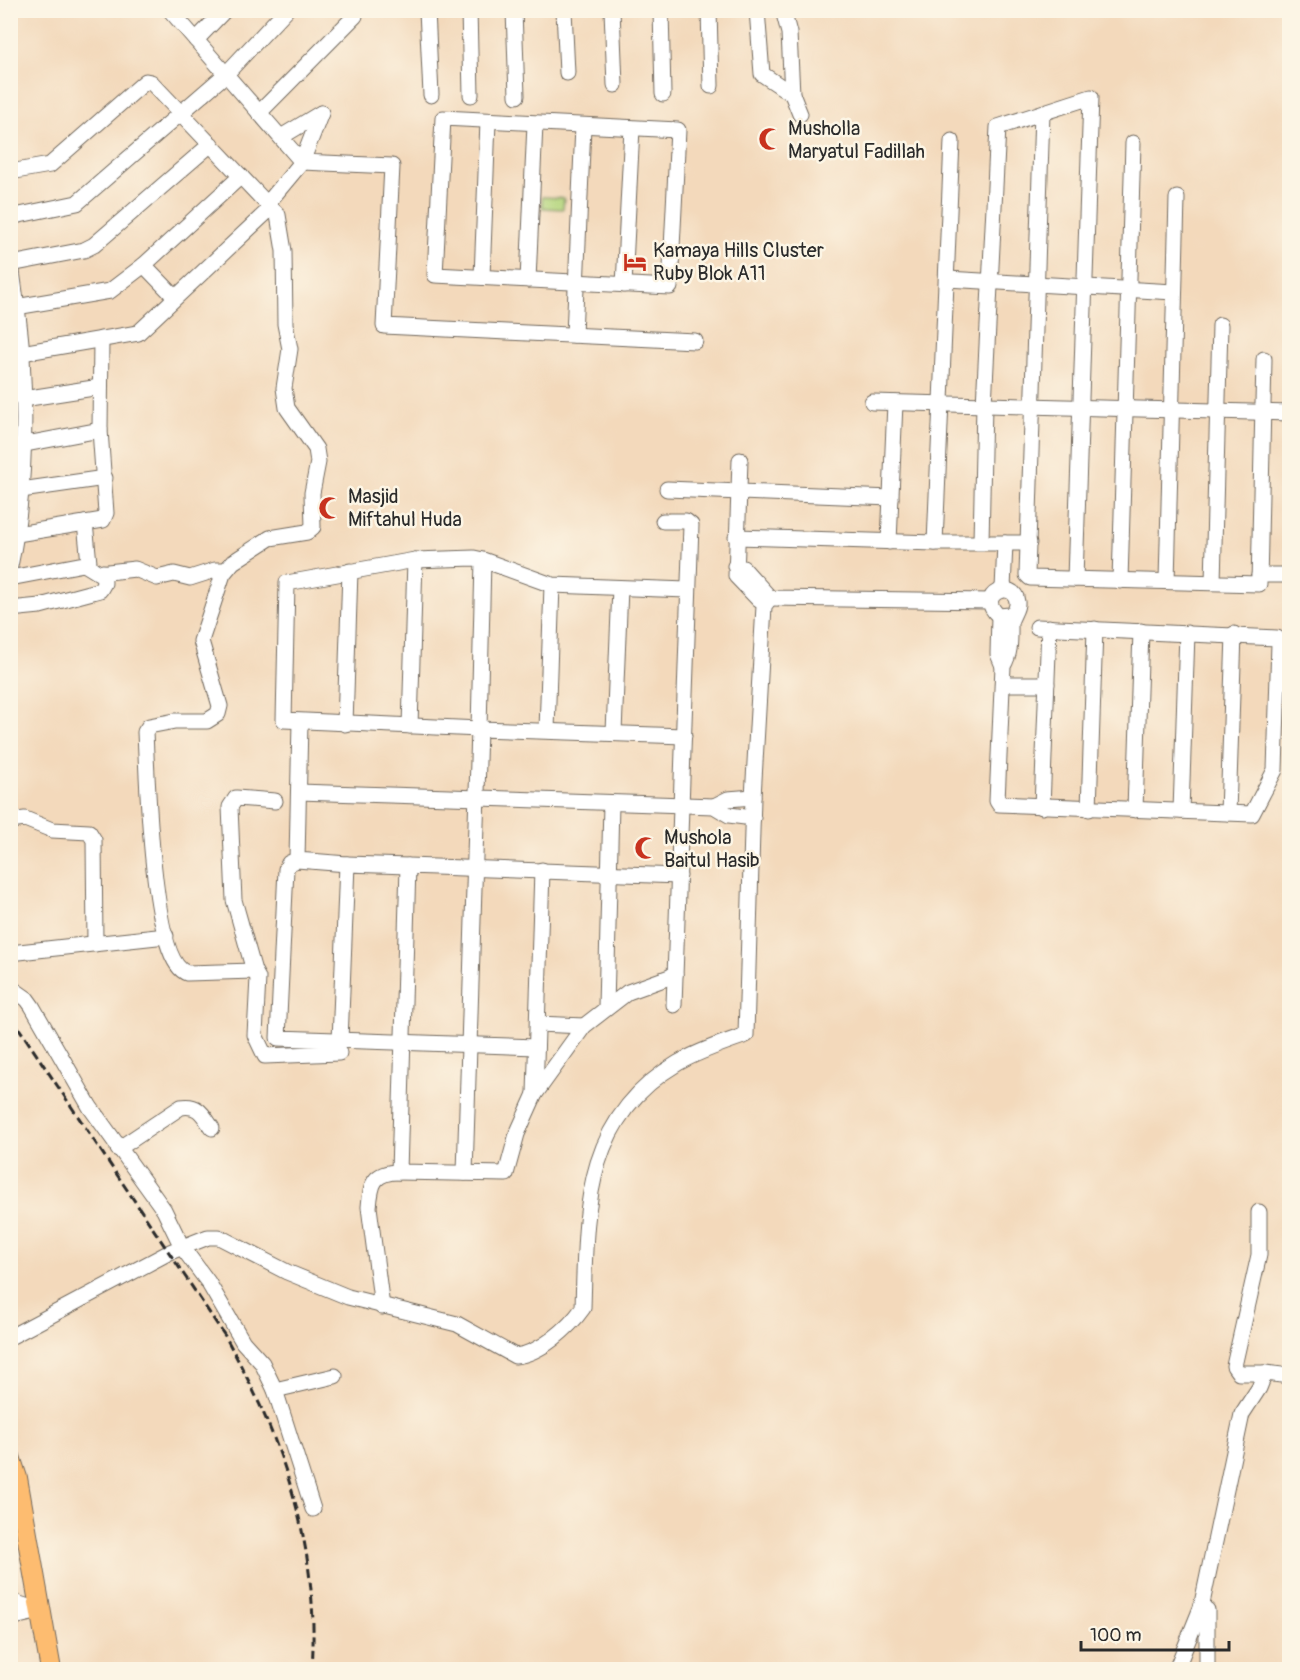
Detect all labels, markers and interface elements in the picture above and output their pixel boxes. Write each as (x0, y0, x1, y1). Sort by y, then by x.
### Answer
place label: Musholla Maryatul Fadillah (788, 116, 925, 164)
mosque icon: Musholla Maryatul Fadillah (757, 126, 783, 152)
place label: Kamaya Hills Cluster Ruby Blok A11 (653, 238, 824, 286)
hotel icon: Kamaya Hills Cluster Ruby Blok A11 (622, 249, 648, 275)
place label: Masjid Miftahul Huda (348, 484, 462, 532)
mosque icon: Masjid Miftahul Huda (317, 495, 343, 521)
place label: Mushola Baitul Hasib (664, 825, 760, 873)
mosque icon: Mushola Baitul Hasib (633, 835, 659, 861)
scale bar (1081, 1614, 1230, 1652)
text: 100 m (1090, 1624, 1142, 1647)

